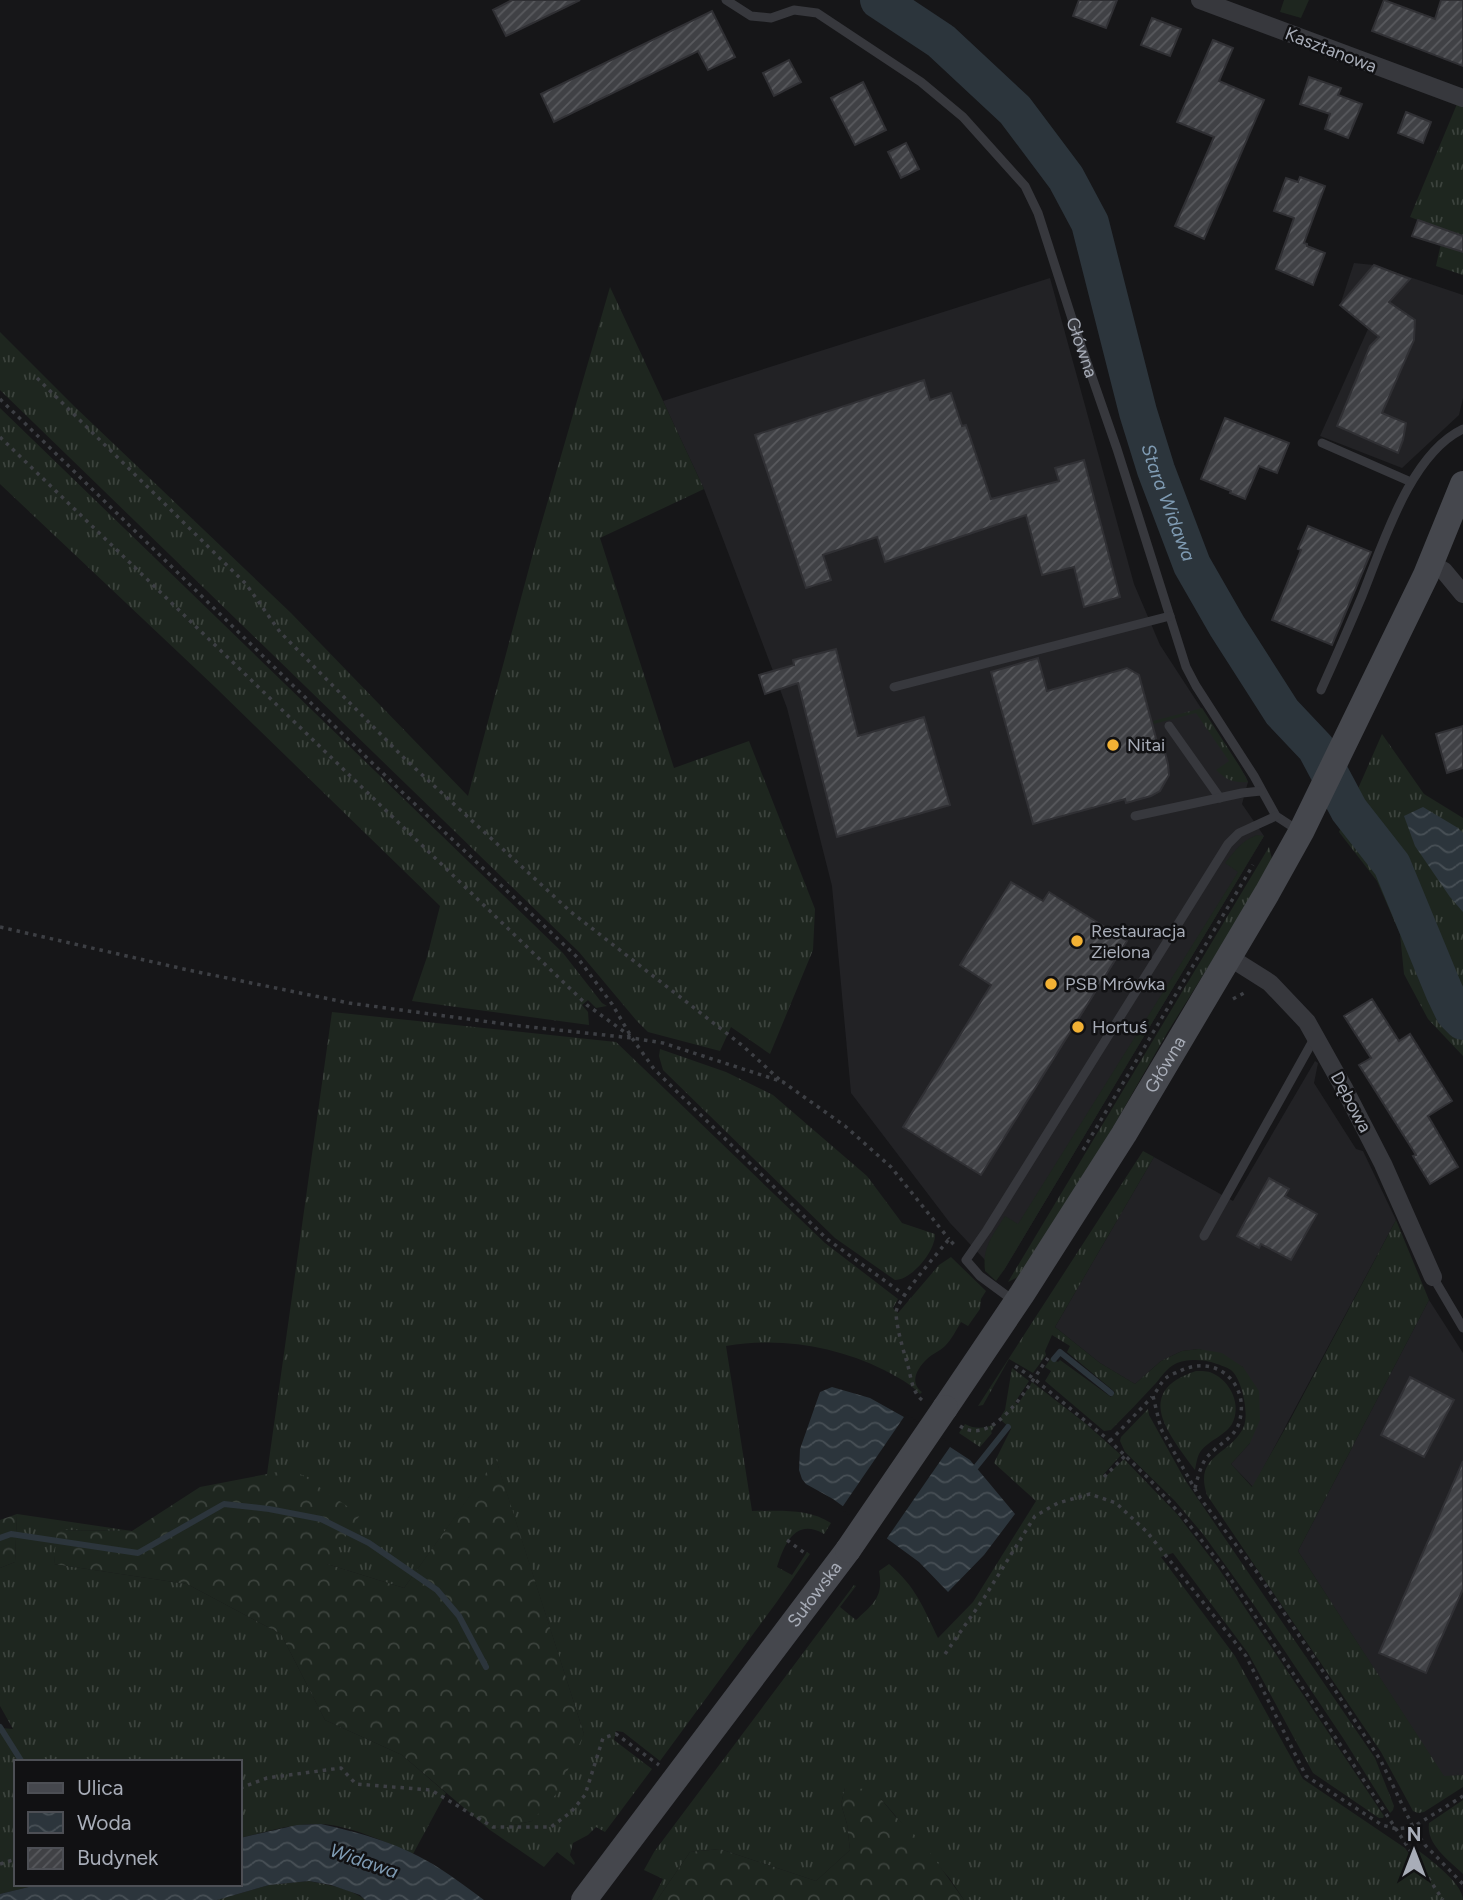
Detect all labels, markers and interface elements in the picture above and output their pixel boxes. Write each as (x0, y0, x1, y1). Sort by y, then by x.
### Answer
street label: Kasztanowa (1282, 22, 1380, 78)
street label: Główna (1061, 315, 1102, 381)
water label: Stara Widawa (1137, 441, 1201, 564)
place label: Nitai (1127, 734, 1165, 756)
marker: Nitai (1105, 737, 1121, 753)
place label: Restauracja Zielona (1091, 920, 1186, 963)
marker: Restauracja Zielona (1069, 933, 1085, 949)
place label: PSB Mrówka (1065, 973, 1165, 995)
marker: PSB Mrówka (1043, 976, 1059, 992)
place label: Hortuś (1092, 1016, 1147, 1038)
marker: Hortuś (1070, 1019, 1086, 1035)
street label: Główna (1140, 1032, 1191, 1097)
street label: Dębowa (1326, 1068, 1376, 1136)
street label: Sułowska (783, 1557, 846, 1631)
legend (14, 1760, 242, 1886)
text: Ulica (77, 1775, 123, 1800)
text: Woda (77, 1810, 132, 1835)
north arrow (1379, 1816, 1449, 1886)
text: N (1407, 1823, 1421, 1846)
water label: Widawa (327, 1839, 401, 1883)
text: Budynek (77, 1845, 159, 1870)

